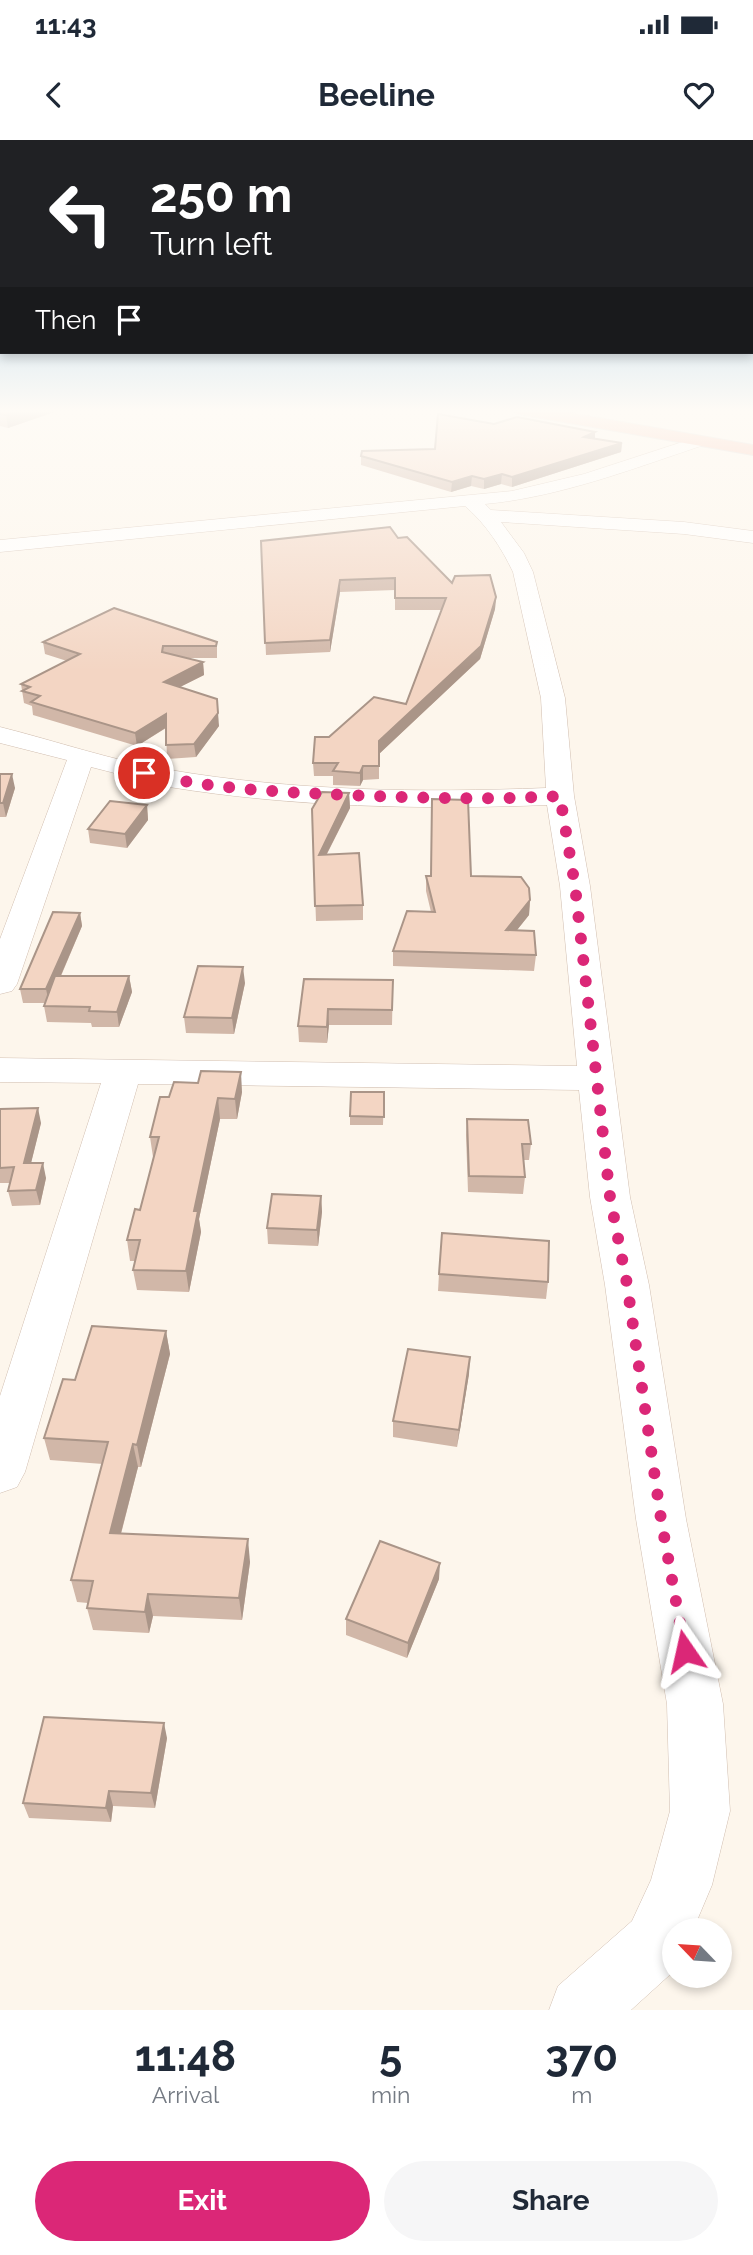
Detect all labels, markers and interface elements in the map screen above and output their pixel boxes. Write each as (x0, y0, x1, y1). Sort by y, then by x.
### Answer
text: 11:43 (35, 10, 96, 40)
icon: back (35, 76, 73, 114)
text: Beeline (318, 76, 435, 113)
icon: heart (680, 76, 718, 114)
text: 250 m (150, 166, 292, 223)
icon: left (35, 168, 126, 259)
text: Turn left (150, 225, 272, 262)
icon: arrive (110, 301, 148, 339)
text: Then (35, 305, 96, 335)
pin (114, 743, 174, 803)
icon: arrive (125, 754, 163, 792)
position arrow (648, 1614, 722, 1688)
north arrow (662, 1918, 732, 1988)
map controls (662, 1918, 732, 1988)
text: 11:48 (135, 2032, 236, 2081)
text: 5 (379, 2032, 402, 2081)
text: 370 (545, 2032, 618, 2081)
text: Arrival (152, 2081, 219, 2108)
text: min (371, 2081, 410, 2108)
text: m (571, 2081, 592, 2108)
button: Exit (35, 2161, 370, 2241)
button: Share (384, 2161, 718, 2241)

